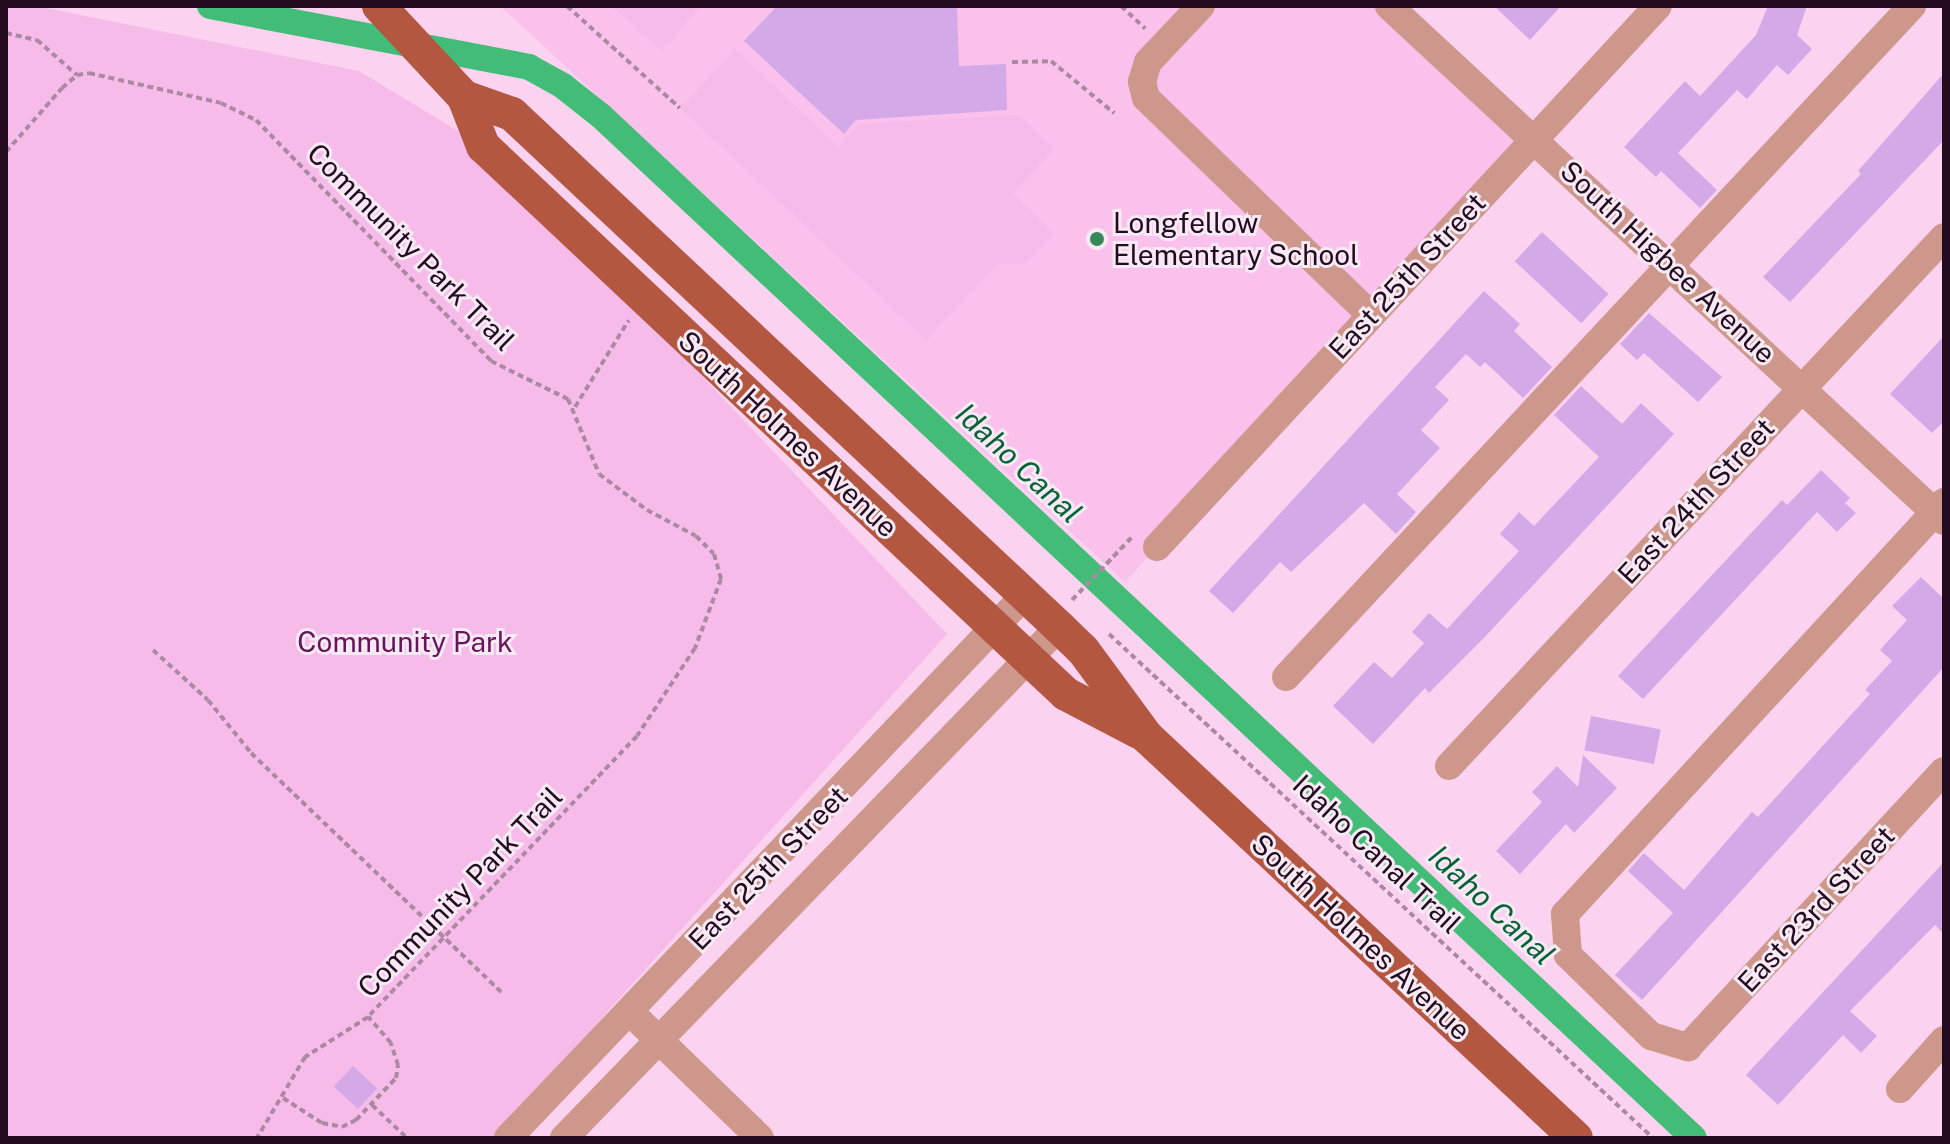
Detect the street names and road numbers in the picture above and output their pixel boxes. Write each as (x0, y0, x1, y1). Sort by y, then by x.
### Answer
street label: Community Park Trail (300, 136, 522, 358)
street label: South Higbee Avenue (1553, 154, 1783, 370)
street label: East 25th Street (1322, 186, 1492, 366)
street label: South Holmes Avenue (672, 324, 904, 544)
street label: East 24th Street (1611, 411, 1781, 591)
street label: Idaho Canal Trail (1286, 768, 1468, 940)
street label: East 25th Street (681, 779, 855, 957)
street label: Community Park Trail (351, 780, 569, 1004)
street label: East 23rd Street (1731, 819, 1901, 999)
street label: South Holmes Avenue (1245, 827, 1477, 1047)

